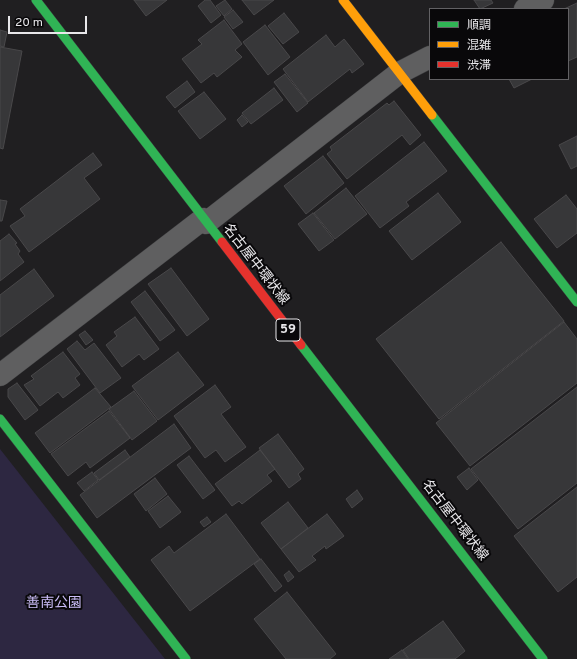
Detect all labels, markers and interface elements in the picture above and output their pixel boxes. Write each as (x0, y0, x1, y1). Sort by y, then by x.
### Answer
scale bar (10, 8, 89, 34)
legend (429, 8, 569, 80)
text: 20 m (15, 15, 43, 31)
text: 順調 (467, 18, 491, 34)
text: 混雑 (467, 38, 491, 54)
text: 渋滞 (467, 58, 491, 74)
street label: 名古屋中環状線 (218, 221, 292, 309)
road number: 59 (276, 319, 300, 341)
street label: 名古屋中環状線 (417, 477, 491, 565)
park label: 善南公園 (26, 596, 82, 612)

